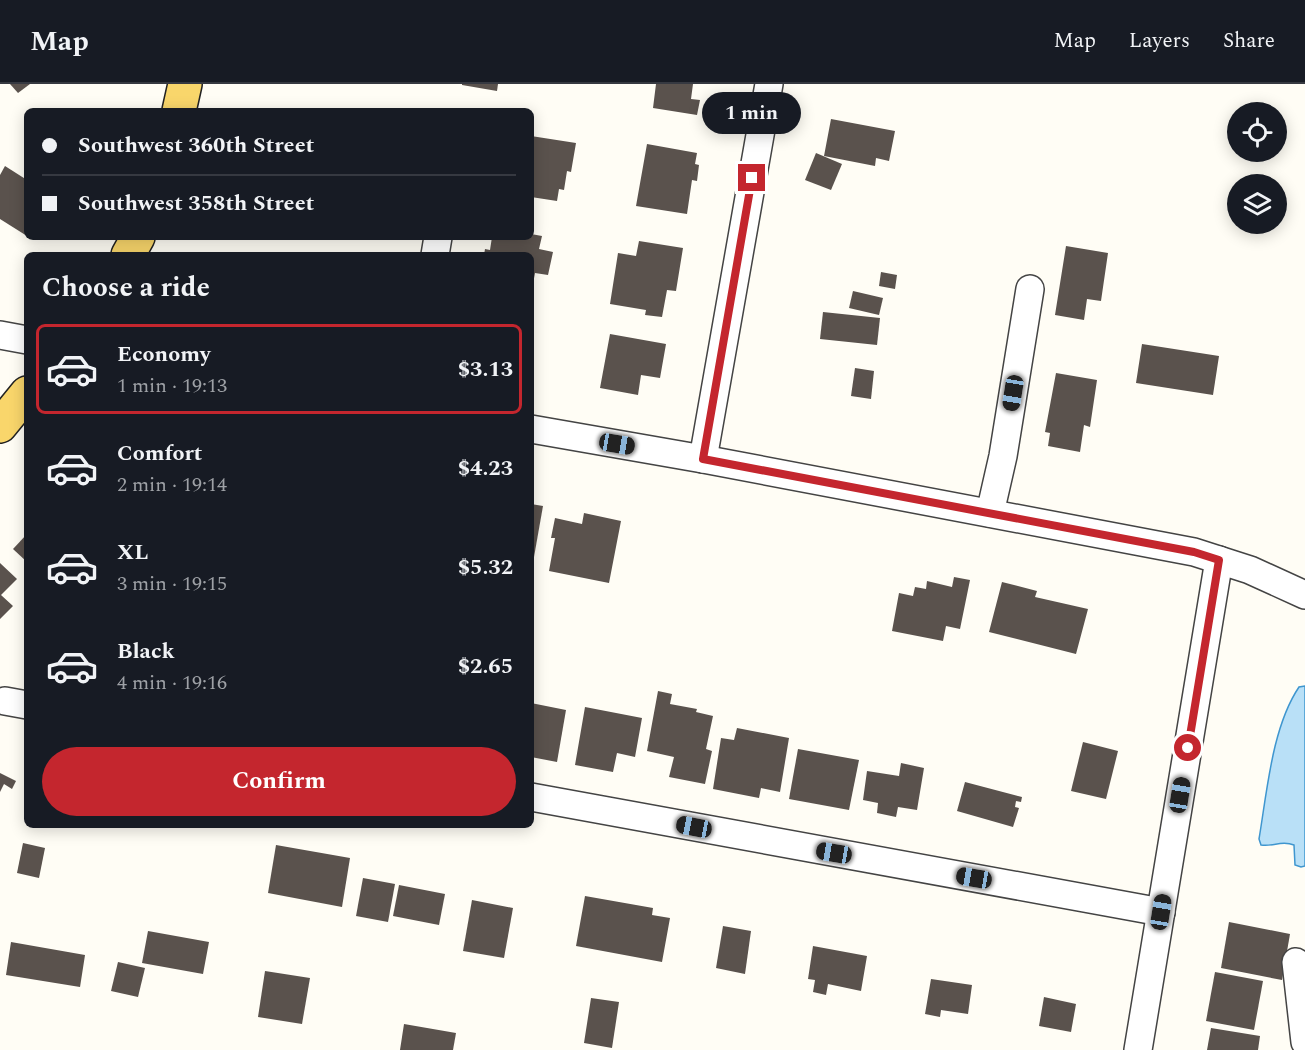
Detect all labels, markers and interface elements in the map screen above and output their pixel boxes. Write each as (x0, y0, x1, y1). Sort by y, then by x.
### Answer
text: Map (30, 20, 89, 63)
text: Map (1054, 25, 1096, 57)
text: Layers (1129, 25, 1190, 57)
text: Share (1223, 25, 1275, 57)
callout: 1 min (702, 91, 801, 133)
text: 1 min (725, 98, 778, 128)
map controls (1227, 102, 1287, 234)
button: locate (1227, 102, 1287, 162)
text: Southwest 360th Street (78, 129, 314, 162)
route end (738, 164, 765, 191)
button: layers (1227, 174, 1287, 234)
text: Southwest 358th Street (78, 187, 314, 220)
text: Choose a ride (42, 267, 210, 309)
text: Economy (117, 338, 210, 371)
icon: car (45, 342, 99, 396)
text: $3.13 (458, 353, 513, 386)
text: 1 min · 19:13 (117, 371, 227, 401)
car (1001, 374, 1025, 412)
car (598, 432, 636, 456)
text: Comfort (117, 437, 202, 470)
icon: car (45, 441, 99, 495)
text: $4.23 (458, 452, 513, 485)
text: 2 min · 19:14 (117, 470, 227, 500)
text: XL (117, 536, 148, 569)
icon: car (45, 540, 99, 594)
text: $5.32 (458, 551, 513, 584)
text: 3 min · 19:15 (117, 569, 227, 599)
text: Black (117, 635, 175, 668)
icon: car (45, 639, 99, 693)
text: $2.65 (458, 650, 513, 683)
text: 4 min · 19:16 (117, 668, 227, 698)
route start (1174, 734, 1201, 761)
button: Confirm (42, 747, 516, 816)
car (1168, 776, 1192, 814)
car (675, 815, 713, 839)
car (815, 841, 853, 865)
car (955, 866, 993, 890)
car (1149, 893, 1173, 931)

